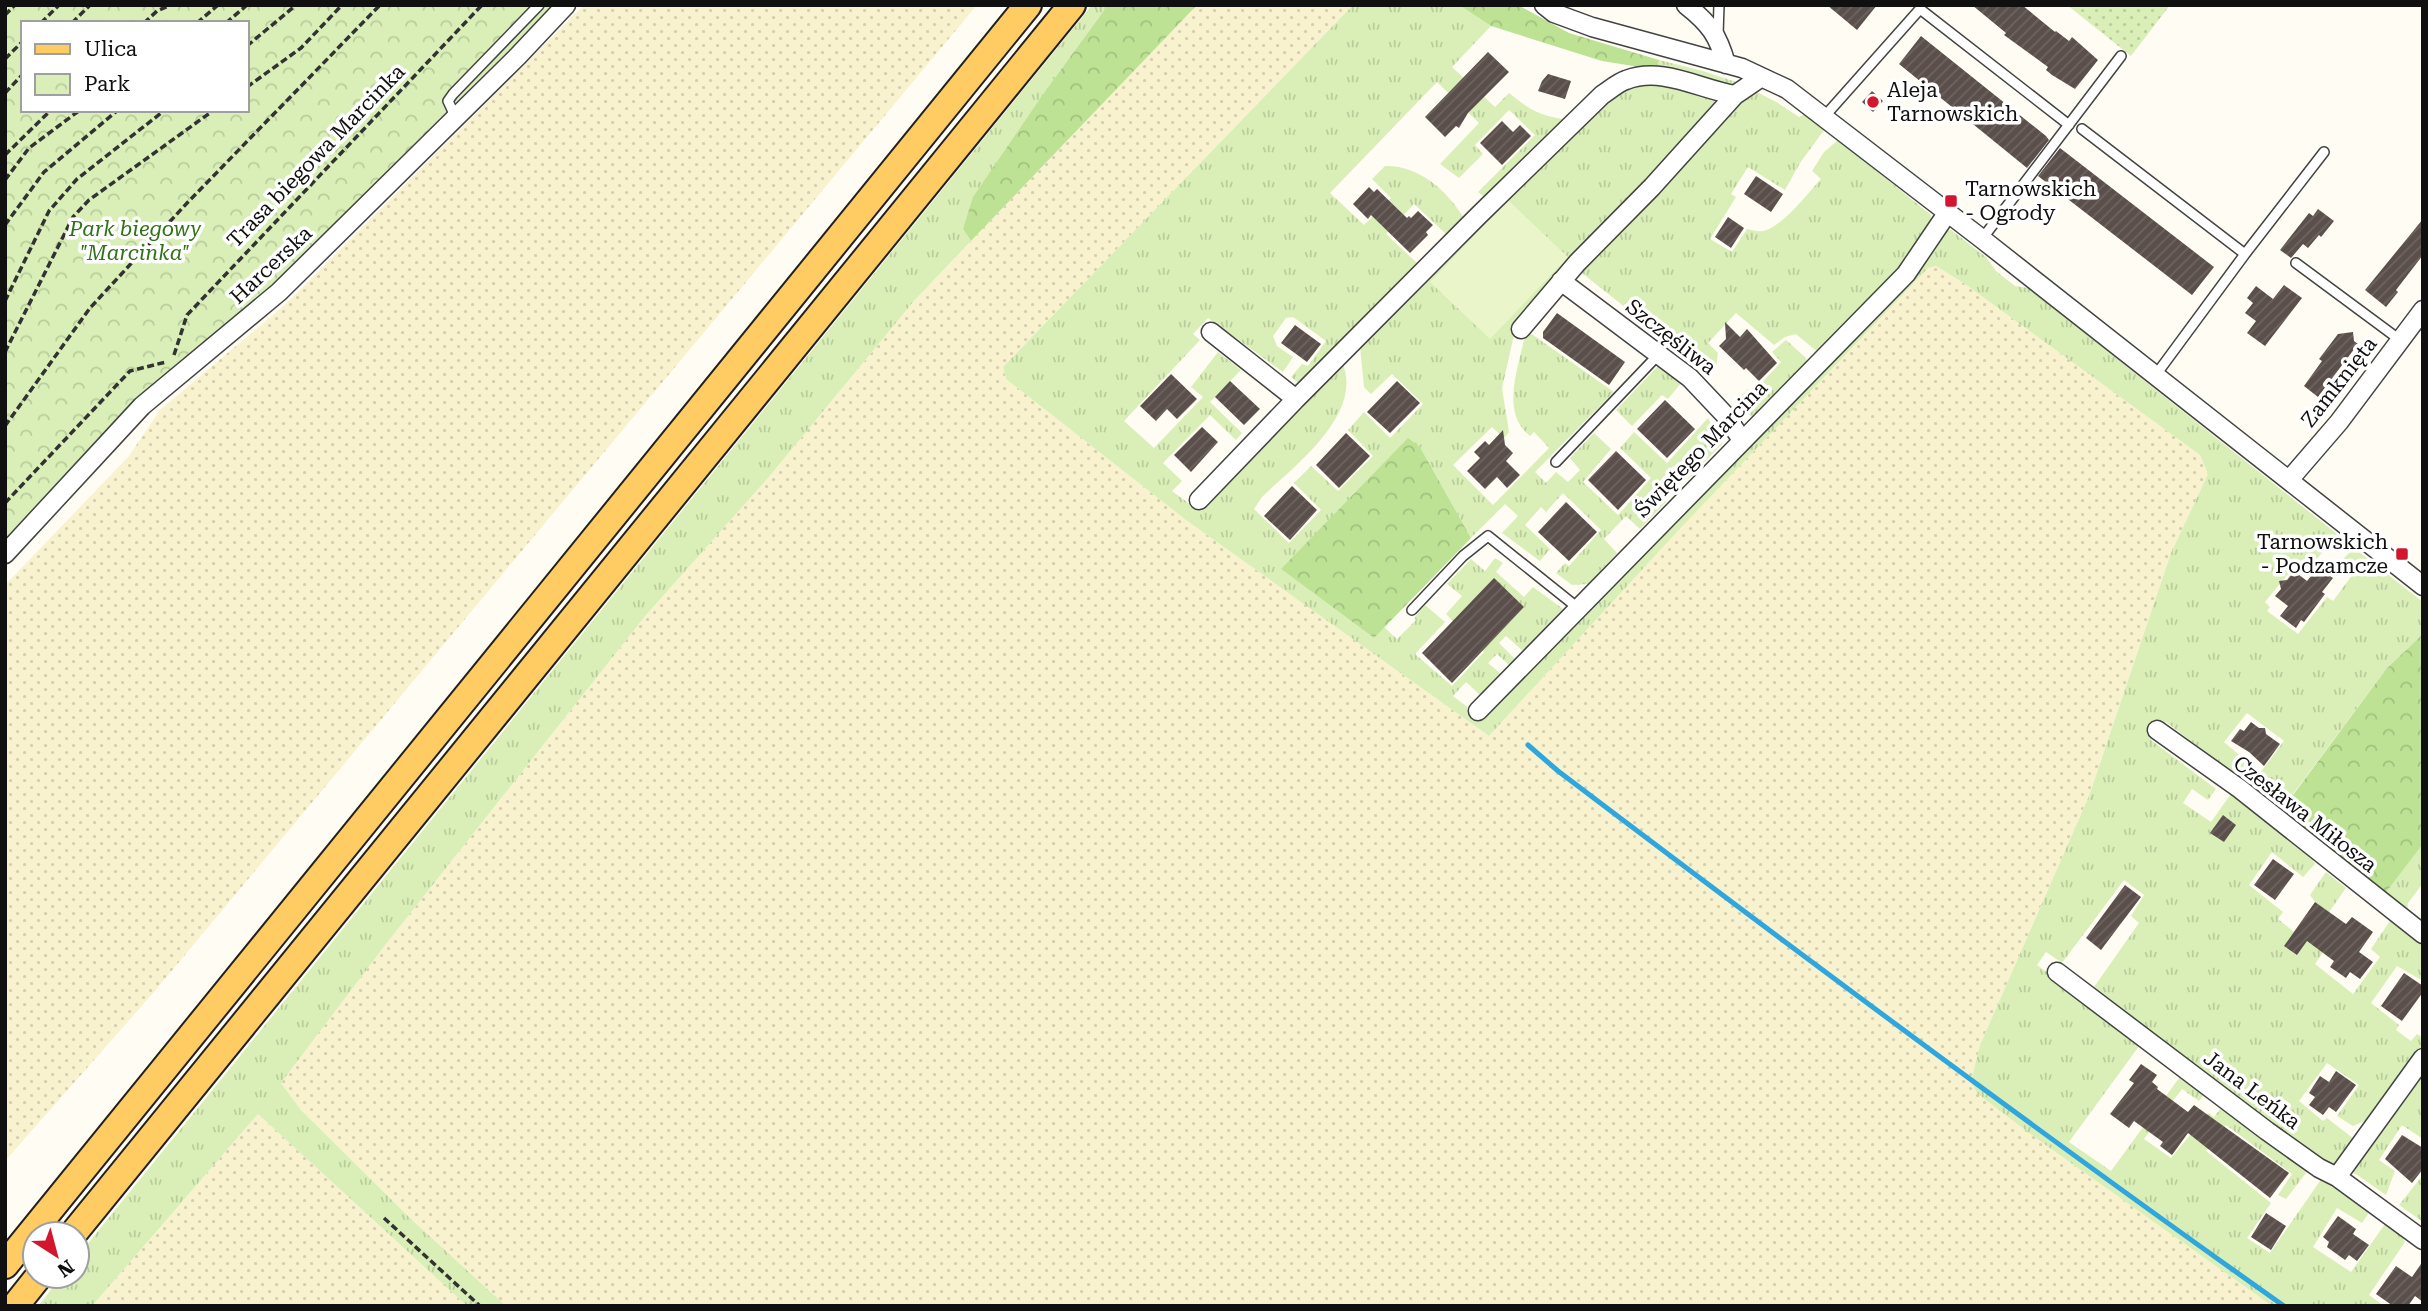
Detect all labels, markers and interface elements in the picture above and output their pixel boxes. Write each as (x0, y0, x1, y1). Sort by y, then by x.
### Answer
legend (21, 21, 248, 112)
text: Ulica (84, 37, 138, 61)
street label: Trasa biegowa Marcinka (222, 59, 410, 252)
text: Park (84, 72, 130, 96)
place label: Aleja Tarnowskich (1887, 78, 2019, 126)
marker: Aleja Tarnowskich (1865, 94, 1881, 110)
place label: Tarnowskich - Ogrody (1965, 177, 2097, 225)
marker: Tarnowskich - Ogrody (1943, 193, 1959, 209)
park label: Park biegowy "Marcinka" (68, 217, 201, 265)
street label: Harcerska (225, 221, 317, 309)
street label: Szczęśliwa (1621, 294, 1721, 380)
street label: Zamknięta (2296, 332, 2382, 432)
street label: Świętego Marcina (1629, 375, 1773, 522)
place label: Tarnowskich - Podzamcze (2257, 530, 2388, 578)
marker: Tarnowskich - Podzamcze (2394, 546, 2410, 562)
street label: Czesława Miłosza (2229, 751, 2382, 878)
street label: Jana Leńka (2199, 1046, 2306, 1134)
north arrow (21, 1220, 91, 1290)
text: N (53, 1255, 78, 1282)

